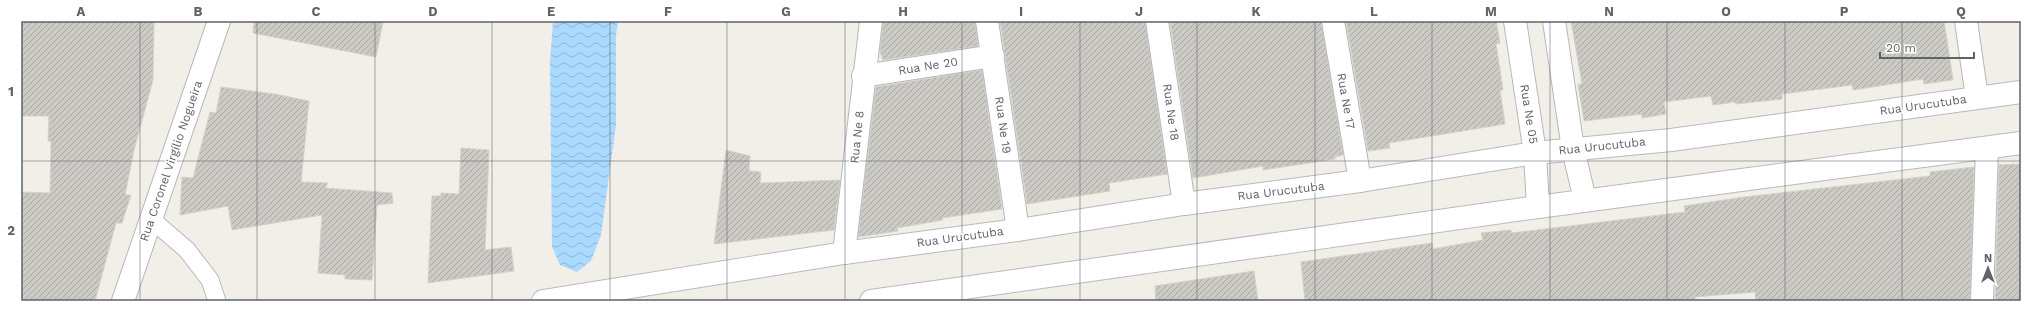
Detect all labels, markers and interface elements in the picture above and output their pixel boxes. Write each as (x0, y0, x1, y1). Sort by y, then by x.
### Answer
text: A (77, 4, 86, 19)
text: B (194, 4, 203, 19)
text: C (312, 4, 321, 19)
text: D (428, 4, 438, 19)
text: E (547, 4, 555, 19)
text: F (664, 4, 672, 19)
text: G (781, 4, 791, 19)
text: H (898, 4, 908, 19)
text: I (1019, 4, 1023, 19)
text: J (1135, 4, 1143, 19)
text: K (1251, 4, 1261, 19)
text: L (1370, 4, 1378, 19)
text: M (1485, 4, 1497, 19)
text: N (1604, 4, 1614, 19)
text: O (1721, 4, 1731, 19)
text: P (1840, 4, 1849, 19)
text: Q (1956, 4, 1966, 19)
scale bar (1880, 34, 1974, 60)
text: 20 m (1886, 41, 1916, 55)
street label: Rua Ne 20 (897, 54, 959, 78)
street label: Rua Ne 17 (1334, 72, 1358, 130)
street label: Rua Coronel Virgílio Nogueira (137, 79, 205, 243)
street label: Rua Ne 18 (1160, 83, 1182, 141)
street label: Rua Ne 05 (1517, 83, 1541, 145)
text: 1 (8, 84, 14, 99)
street label: Rua Urucutuba (1879, 92, 1967, 118)
street label: Rua Ne 19 (992, 96, 1014, 154)
street label: Rua Ne 8 (847, 110, 867, 164)
street label: Rua Urucutuba (1558, 134, 1646, 158)
street label: Rua Urucutuba (1237, 179, 1325, 203)
text: 2 (7, 223, 15, 238)
street label: Rua Urucutuba (916, 224, 1004, 250)
north arrow (1968, 248, 2008, 288)
text: N (1984, 252, 1992, 265)

